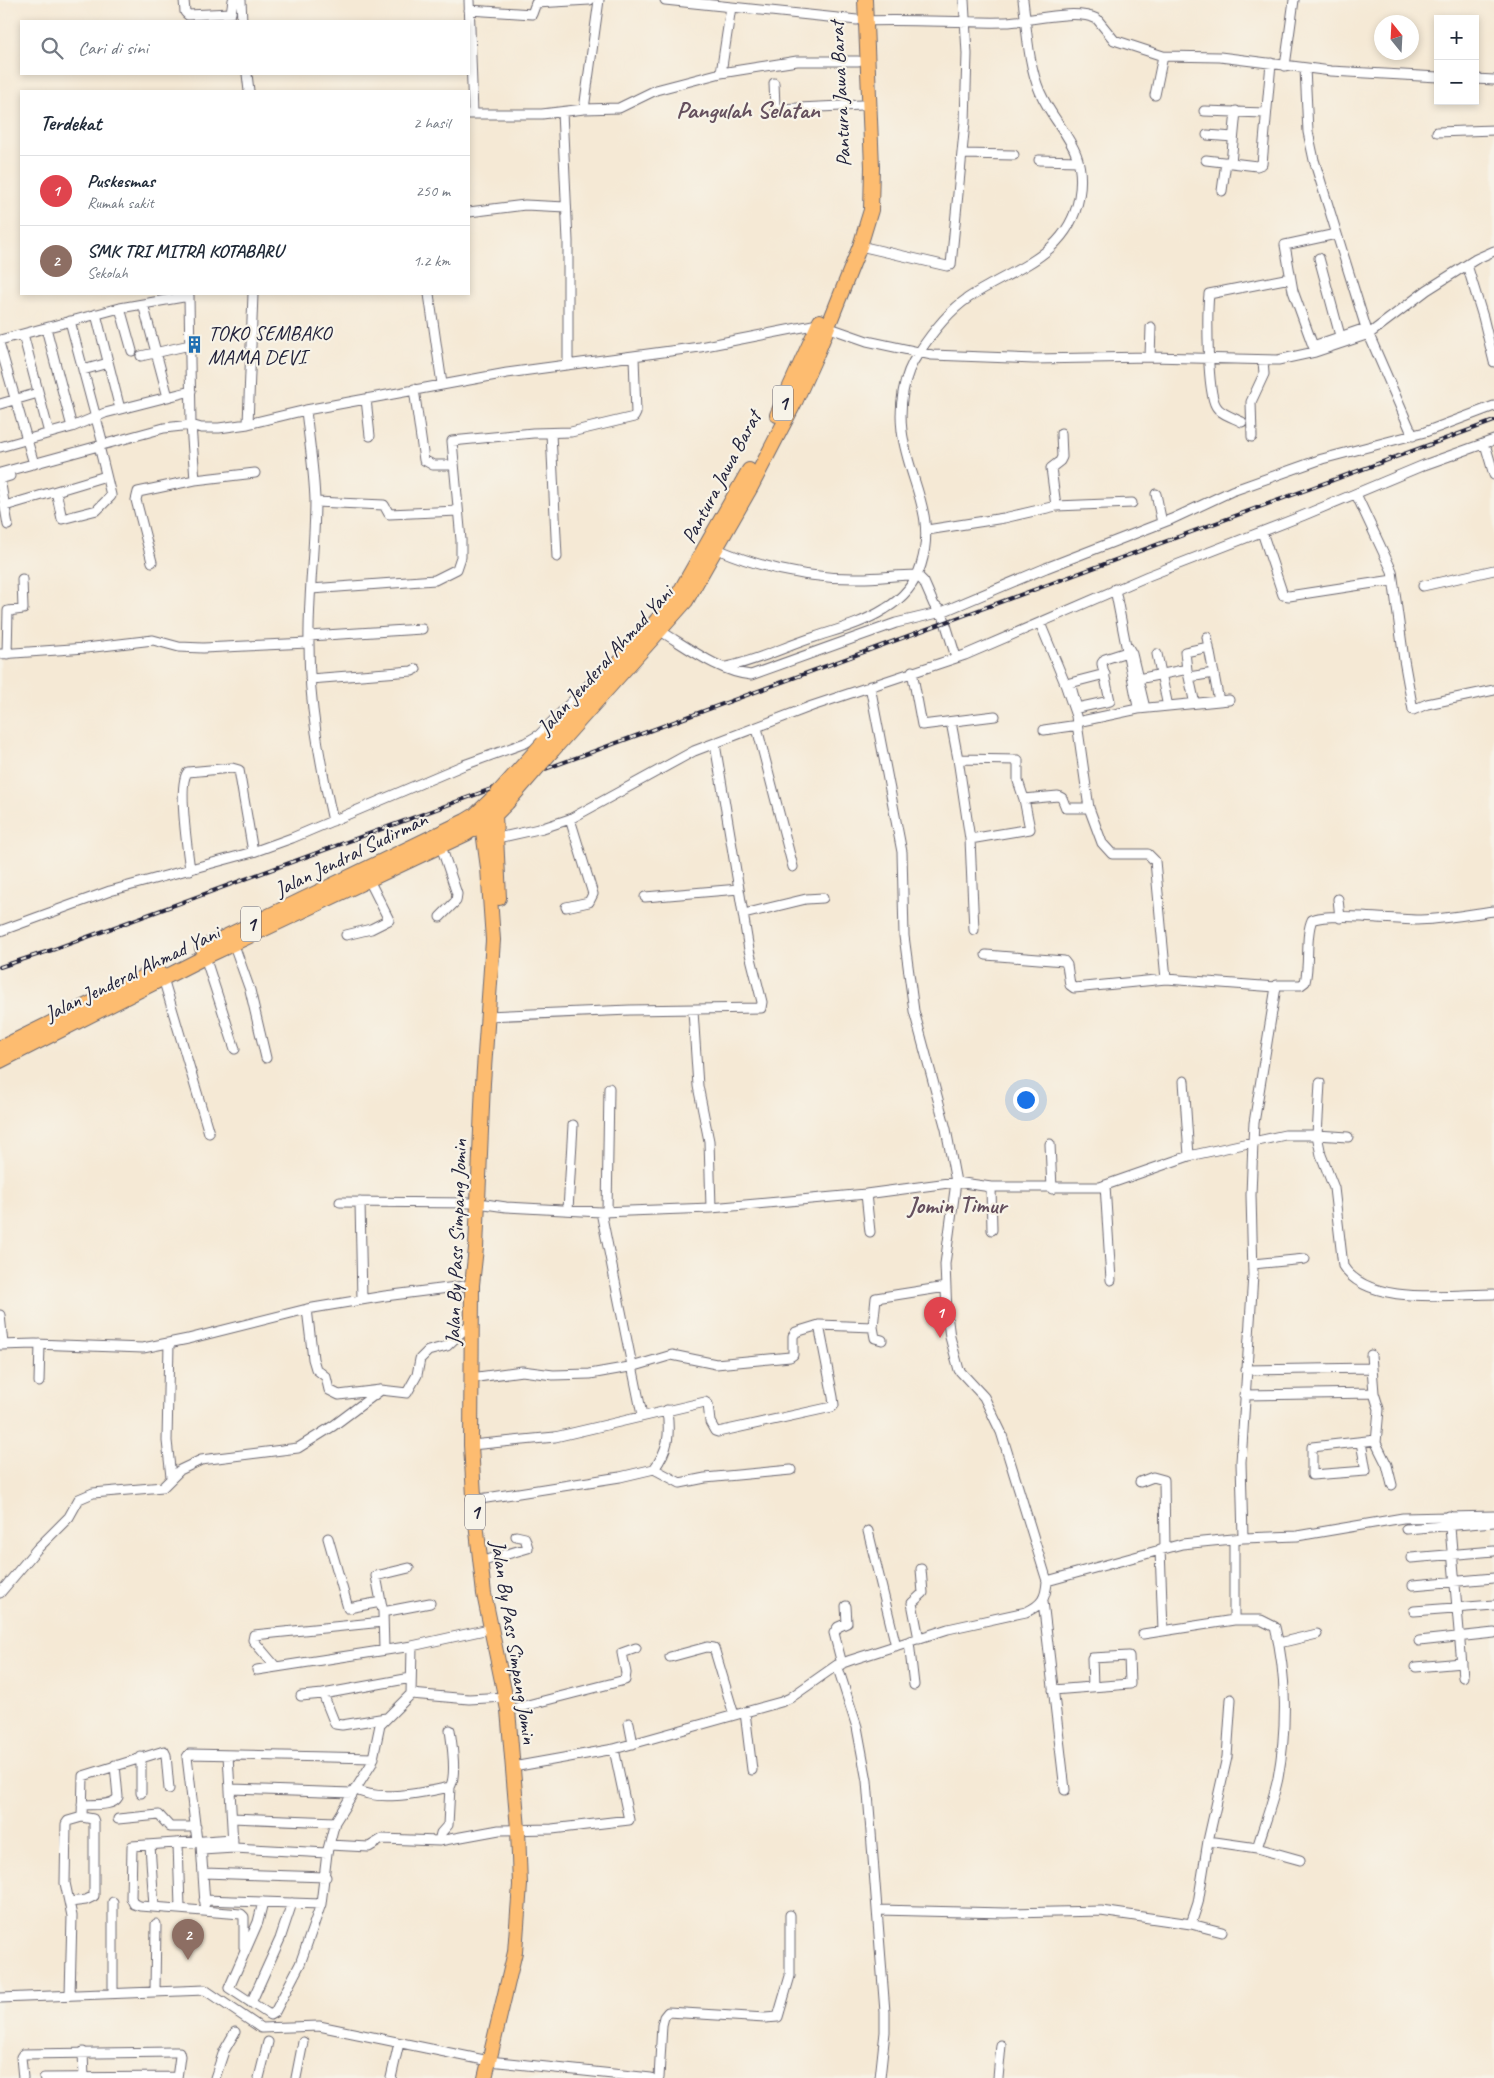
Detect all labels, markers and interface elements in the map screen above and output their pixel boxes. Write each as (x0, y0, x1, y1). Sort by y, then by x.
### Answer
north arrow (1374, 15, 1419, 60)
map controls (1434, 15, 1479, 105)
button: + (1434, 15, 1479, 60)
street label: Pantura Jawa Barat (823, 17, 857, 168)
search box (20, 20, 470, 75)
icon: search (38, 34, 66, 62)
text: Cari di sini (78, 36, 148, 60)
button: − (1434, 60, 1479, 105)
district label: Pangulah Selatan (676, 95, 821, 125)
text: Terdekat (40, 110, 101, 136)
text: 2 hasil (413, 113, 450, 133)
text: Puskesmas (87, 169, 155, 193)
text: 1 (52, 181, 60, 201)
text: 250 m (416, 181, 450, 201)
text: Rumah sakit (87, 193, 154, 213)
text: SMK TRI MITRA KOTABARU (87, 239, 283, 263)
text: 2 (52, 251, 60, 271)
text: 1.2 km (413, 251, 450, 271)
text: Sekolah (87, 263, 128, 283)
place label: TOKO SEMBAKO MAMA DEVI (208, 320, 334, 370)
building icon: TOKO SEMBAKO MAMA DEVI (184, 335, 204, 355)
road number: 1 (773, 386, 793, 420)
street label: Pantura Jawa Barat (675, 404, 768, 548)
street label: Jalan Jenderal Ahmad Yani (531, 578, 681, 740)
street label: Jalan Jendral Sudirman (270, 806, 432, 903)
road number: 1 (241, 906, 261, 942)
street label: Jalan Jenderal Ahmad Yani (40, 918, 226, 1027)
your location (1013, 1087, 1039, 1113)
street label: Jalan By Pass Simpang Jomin (439, 1138, 473, 1346)
district label: Jomin Timur (906, 1190, 1008, 1220)
pin: 1 (924, 1297, 956, 1338)
road number: 1 (465, 1494, 485, 1530)
street label: Jalan By Pass Simpang Jomin (485, 1537, 543, 1746)
pin: 2 (172, 1919, 204, 1960)

